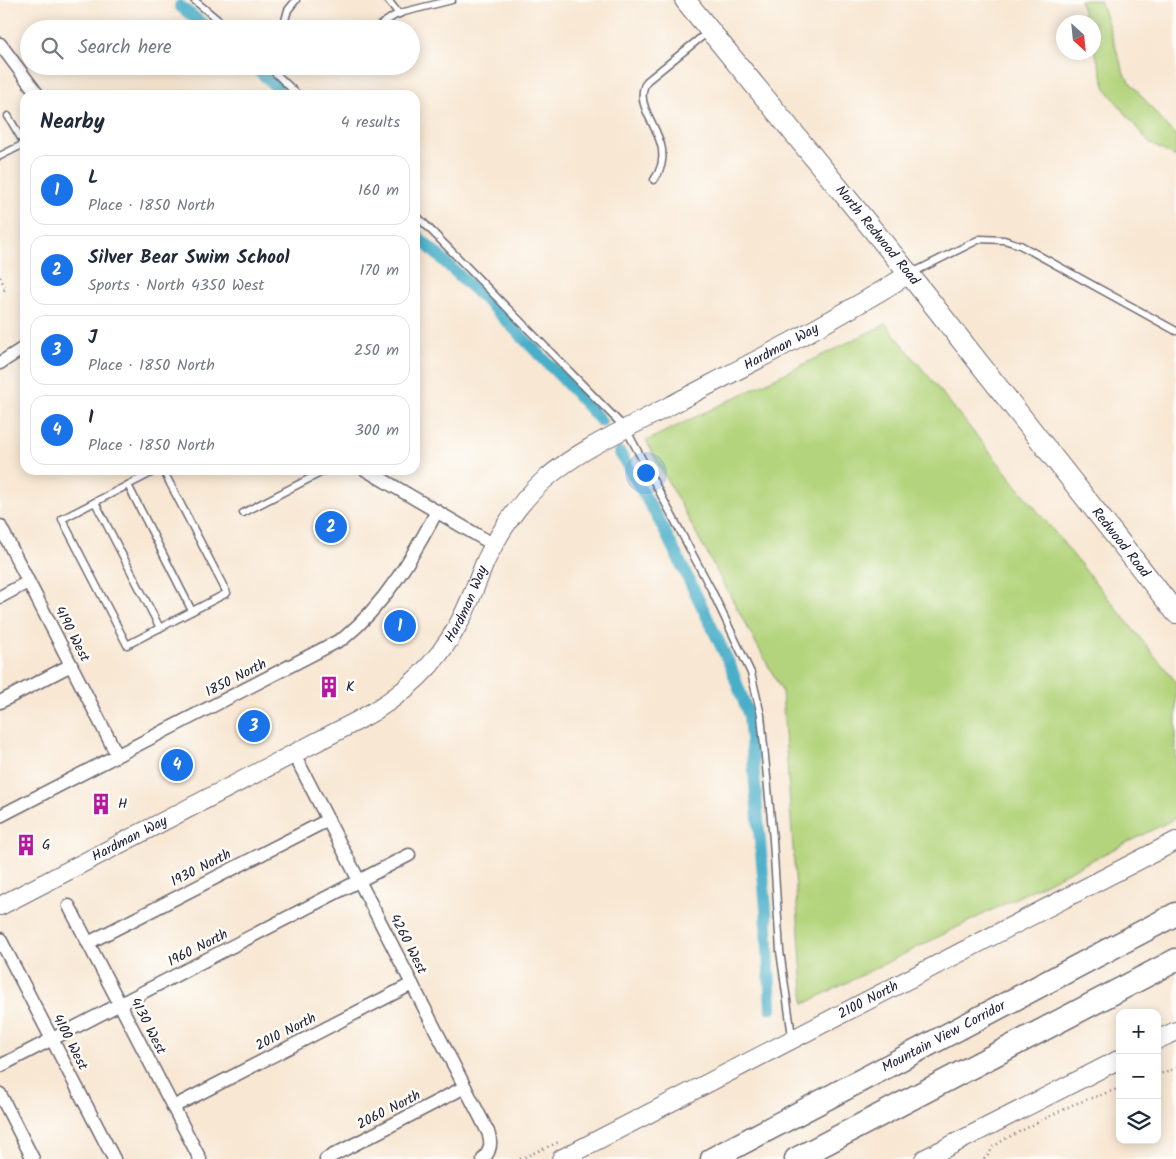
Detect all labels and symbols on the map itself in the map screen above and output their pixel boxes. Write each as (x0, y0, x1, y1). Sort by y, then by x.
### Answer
north arrow (1056, 15, 1101, 60)
street label: North Redwood Road (830, 181, 926, 291)
street label: Hardman Way (740, 318, 823, 376)
your location (633, 460, 659, 486)
street label: Redwood Road (1086, 503, 1156, 583)
pin: 2 (315, 508, 347, 546)
street label: Hardman Way (439, 562, 494, 647)
street label: 4190 West (49, 602, 96, 666)
pin: 1 (384, 607, 416, 645)
street label: 1850 North (201, 653, 271, 703)
building icon: K (316, 674, 342, 700)
place label: K (346, 676, 355, 698)
pin: 3 (238, 707, 270, 745)
pin: 4 (161, 746, 193, 784)
building icon: H (88, 791, 114, 817)
place label: H (118, 793, 127, 815)
street label: Hardman Way (88, 810, 172, 868)
building icon: G (13, 832, 39, 858)
place label: G (42, 834, 51, 856)
street label: 1930 North (167, 843, 235, 893)
street label: 4260 West (383, 910, 433, 978)
street label: 1960 North (164, 923, 232, 973)
street label: 2100 North (834, 975, 903, 1025)
street label: 4130 West (124, 994, 172, 1059)
street label: Mountain View Corridor (878, 994, 1011, 1079)
street label: 2010 North (252, 1007, 320, 1057)
street label: 4100 West (46, 1010, 94, 1074)
street label: 2060 North (353, 1085, 425, 1135)

